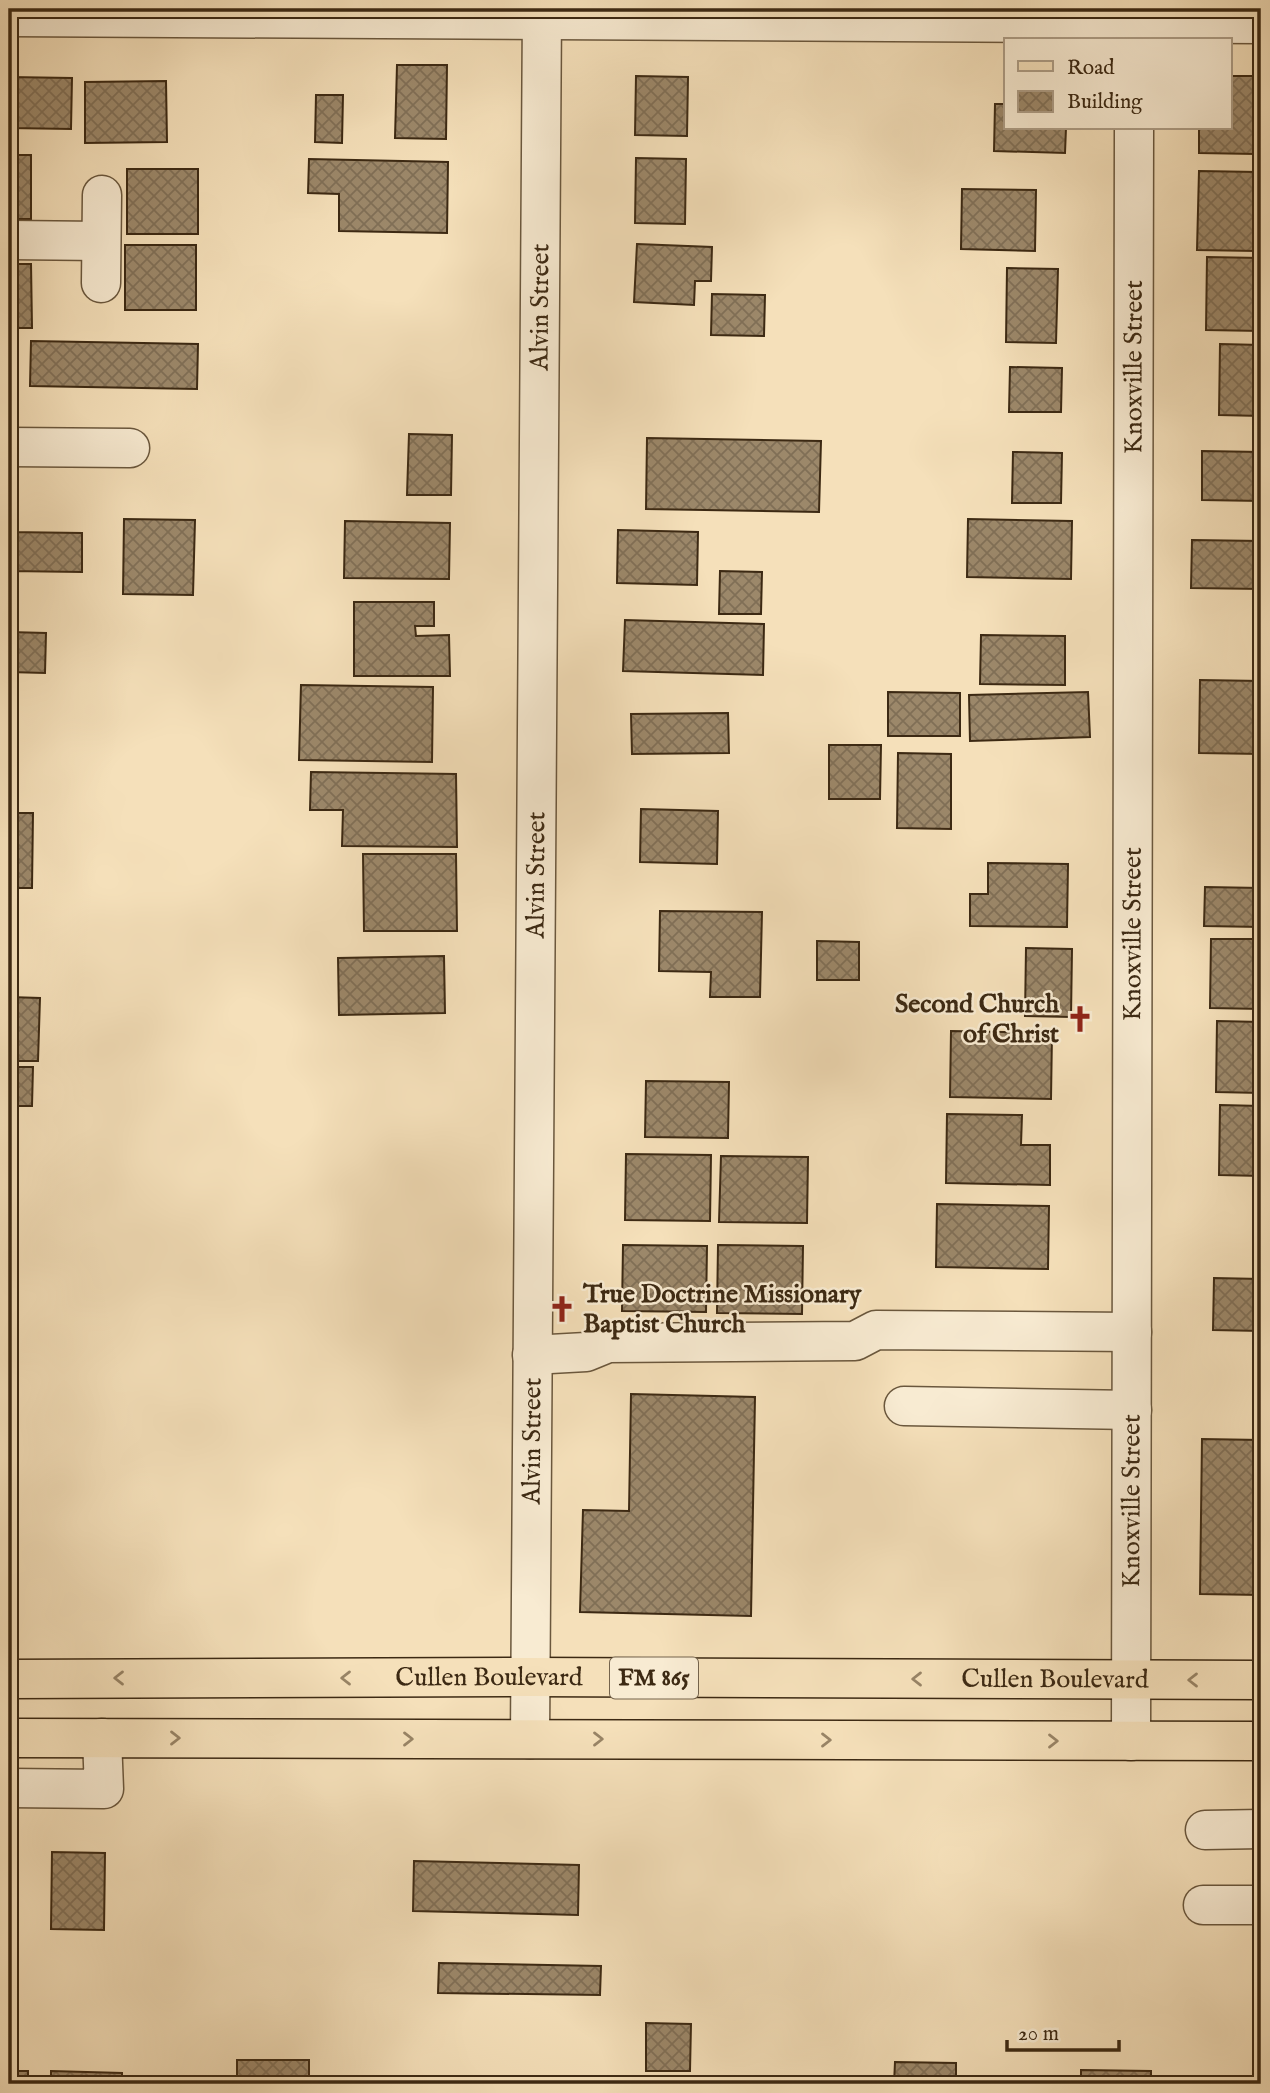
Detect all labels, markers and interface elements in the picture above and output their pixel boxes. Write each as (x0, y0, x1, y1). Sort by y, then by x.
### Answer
legend (1004, 38, 1232, 130)
text: Road (1067, 55, 1115, 82)
text: Building (1067, 89, 1143, 116)
street label: Alvin Street (523, 243, 557, 372)
street label: Knoxville Street (1117, 280, 1150, 454)
street label: Alvin Street (519, 811, 553, 940)
street label: Knoxville Street (1116, 847, 1149, 1021)
place label: Second Church of Christ (895, 988, 1060, 1051)
church icon: Second Church of Christ (1065, 1004, 1095, 1034)
place label: True Doctrine Missionary Baptist Church (582, 1278, 863, 1341)
church icon: True Doctrine Missionary Baptist Church (547, 1294, 577, 1324)
street label: Alvin Street (515, 1377, 549, 1506)
street label: Knoxville Street (1115, 1414, 1148, 1588)
road number: FM 865 (610, 1658, 698, 1698)
street label: Cullen Boulevard (395, 1660, 583, 1694)
street label: Cullen Boulevard (961, 1662, 1149, 1696)
one-way arrow (113, 1670, 123, 1686)
one-way arrow (340, 1670, 351, 1686)
one-way arrow (911, 1671, 921, 1687)
one-way arrow (1187, 1672, 1198, 1687)
one-way arrow (170, 1730, 181, 1746)
one-way arrow (403, 1731, 414, 1747)
one-way arrow (593, 1731, 604, 1747)
one-way arrow (821, 1732, 831, 1748)
one-way arrow (1048, 1733, 1059, 1749)
scale bar (1007, 2009, 1120, 2053)
text: 20 m (1018, 2021, 1059, 2048)

